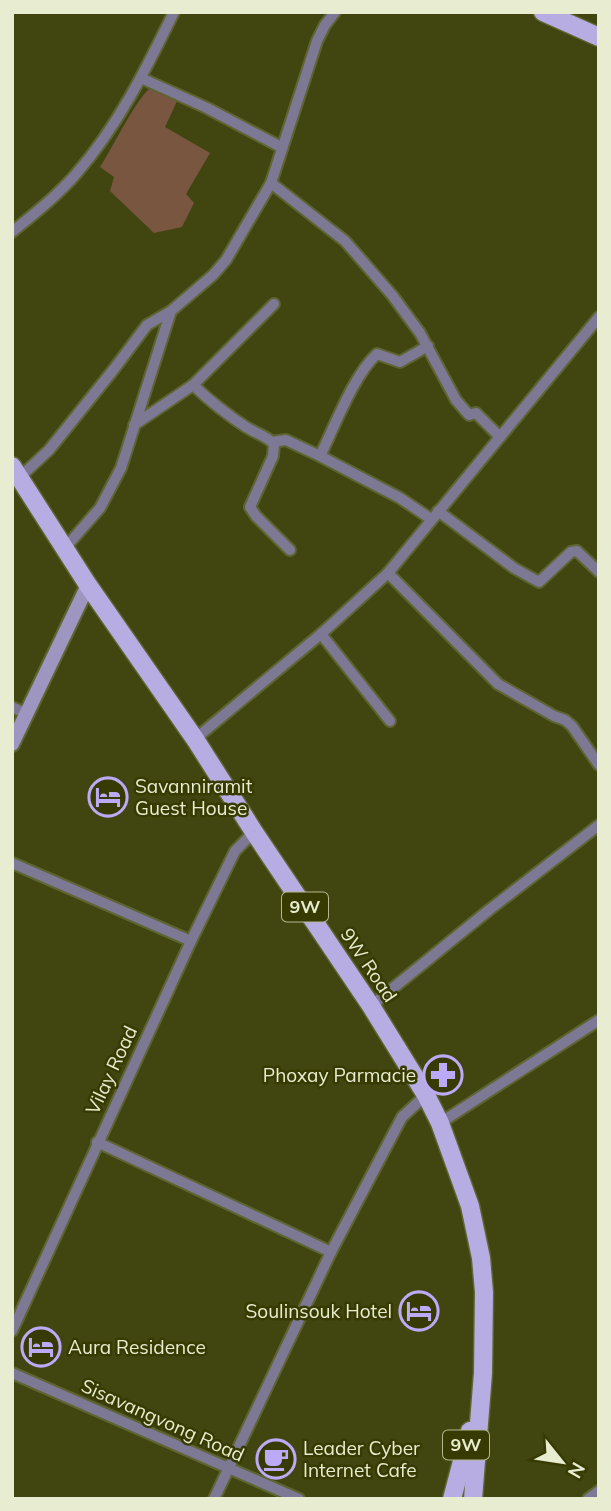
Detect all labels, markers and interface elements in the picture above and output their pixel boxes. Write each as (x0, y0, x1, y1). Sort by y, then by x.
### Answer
place label: Savanniramit Guest House (135, 774, 253, 820)
hotel icon: Savanniramit Guest House (87, 776, 129, 818)
road number: 9W (282, 893, 328, 922)
street label: 9W Road (336, 923, 402, 1007)
street label: Vilay Road (80, 1022, 142, 1118)
pharmacy icon: Phoxay Parmacie (422, 1054, 464, 1096)
place label: Phoxay Parmacie (263, 1063, 416, 1087)
hotel icon: Soulinsouk Hotel (398, 1290, 440, 1332)
place label: Soulinsouk Hotel (245, 1299, 392, 1323)
hotel icon: Aura Residence (20, 1326, 62, 1368)
place label: Aura Residence (68, 1335, 206, 1359)
street label: Sisavangvong Road (78, 1373, 248, 1467)
north arrow (527, 1427, 597, 1497)
road number: 9W (443, 1430, 489, 1460)
place label: Leader Cyber Internet Cafe (303, 1436, 420, 1482)
cafe icon: Leader Cyber Internet Cafe (255, 1438, 297, 1480)
text: N (563, 1458, 591, 1483)

